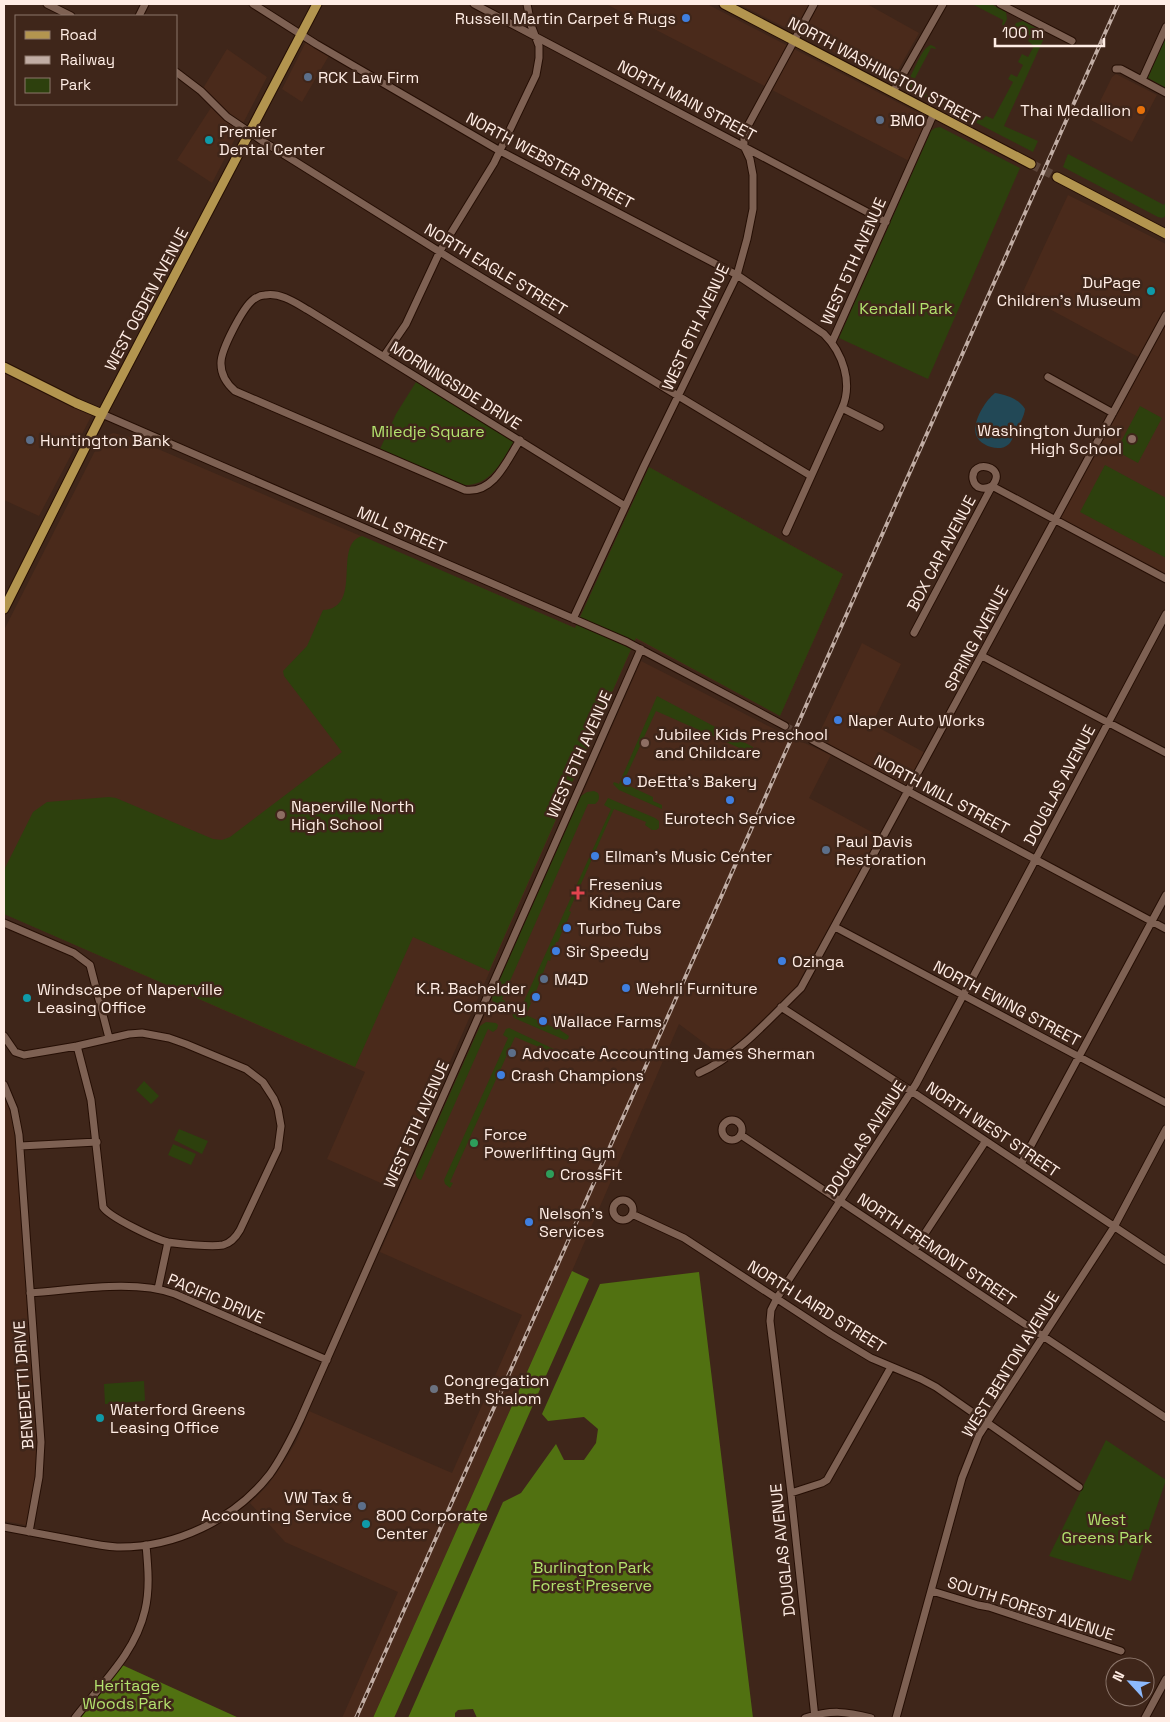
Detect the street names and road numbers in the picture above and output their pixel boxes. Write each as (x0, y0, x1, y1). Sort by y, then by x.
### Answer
street label: NORTH WASHINGTON STREET (784, 12, 983, 131)
street label: NORTH MAIN STREET (614, 55, 760, 146)
street label: NORTH WEBSTER STREET (462, 107, 637, 214)
street label: WEST 5TH AVENUE (816, 194, 891, 328)
street label: NORTH EAGLE STREET (421, 218, 571, 320)
street label: WEST OGDEN AVENUE (100, 224, 193, 374)
street label: WEST 6TH AVENUE (657, 260, 734, 394)
street label: MORNINGSIDE DRIVE (386, 336, 525, 434)
street label: BOX CAR AVENUE (902, 492, 981, 615)
street label: MILL STREET (354, 501, 450, 558)
street label: SPRING AVENUE (940, 582, 1013, 695)
street label: WEST 5TH AVENUE (542, 687, 617, 821)
street label: DOUGLAS AVENUE (1019, 721, 1100, 849)
street label: NORTH MILL STREET (870, 750, 1013, 839)
street label: NORTH EWING STREET (930, 956, 1084, 1051)
street label: WEST 5TH AVENUE (379, 1057, 454, 1191)
street label: DOUGLAS AVENUE (820, 1077, 911, 1200)
street label: NORTH WEST STREET (922, 1077, 1064, 1182)
street label: NORTH FREMONT STREET (853, 1188, 1020, 1311)
street label: NORTH LAIRD STREET (744, 1255, 890, 1357)
street label: PACIFIC DRIVE (164, 1269, 267, 1328)
street label: WEST BENTON AVENUE (957, 1287, 1064, 1441)
street label: BENEDETTI DRIVE (9, 1320, 38, 1450)
street label: DOUGLAS AVENUE (765, 1482, 800, 1617)
street label: SOUTH FOREST AVENUE (945, 1572, 1117, 1645)

